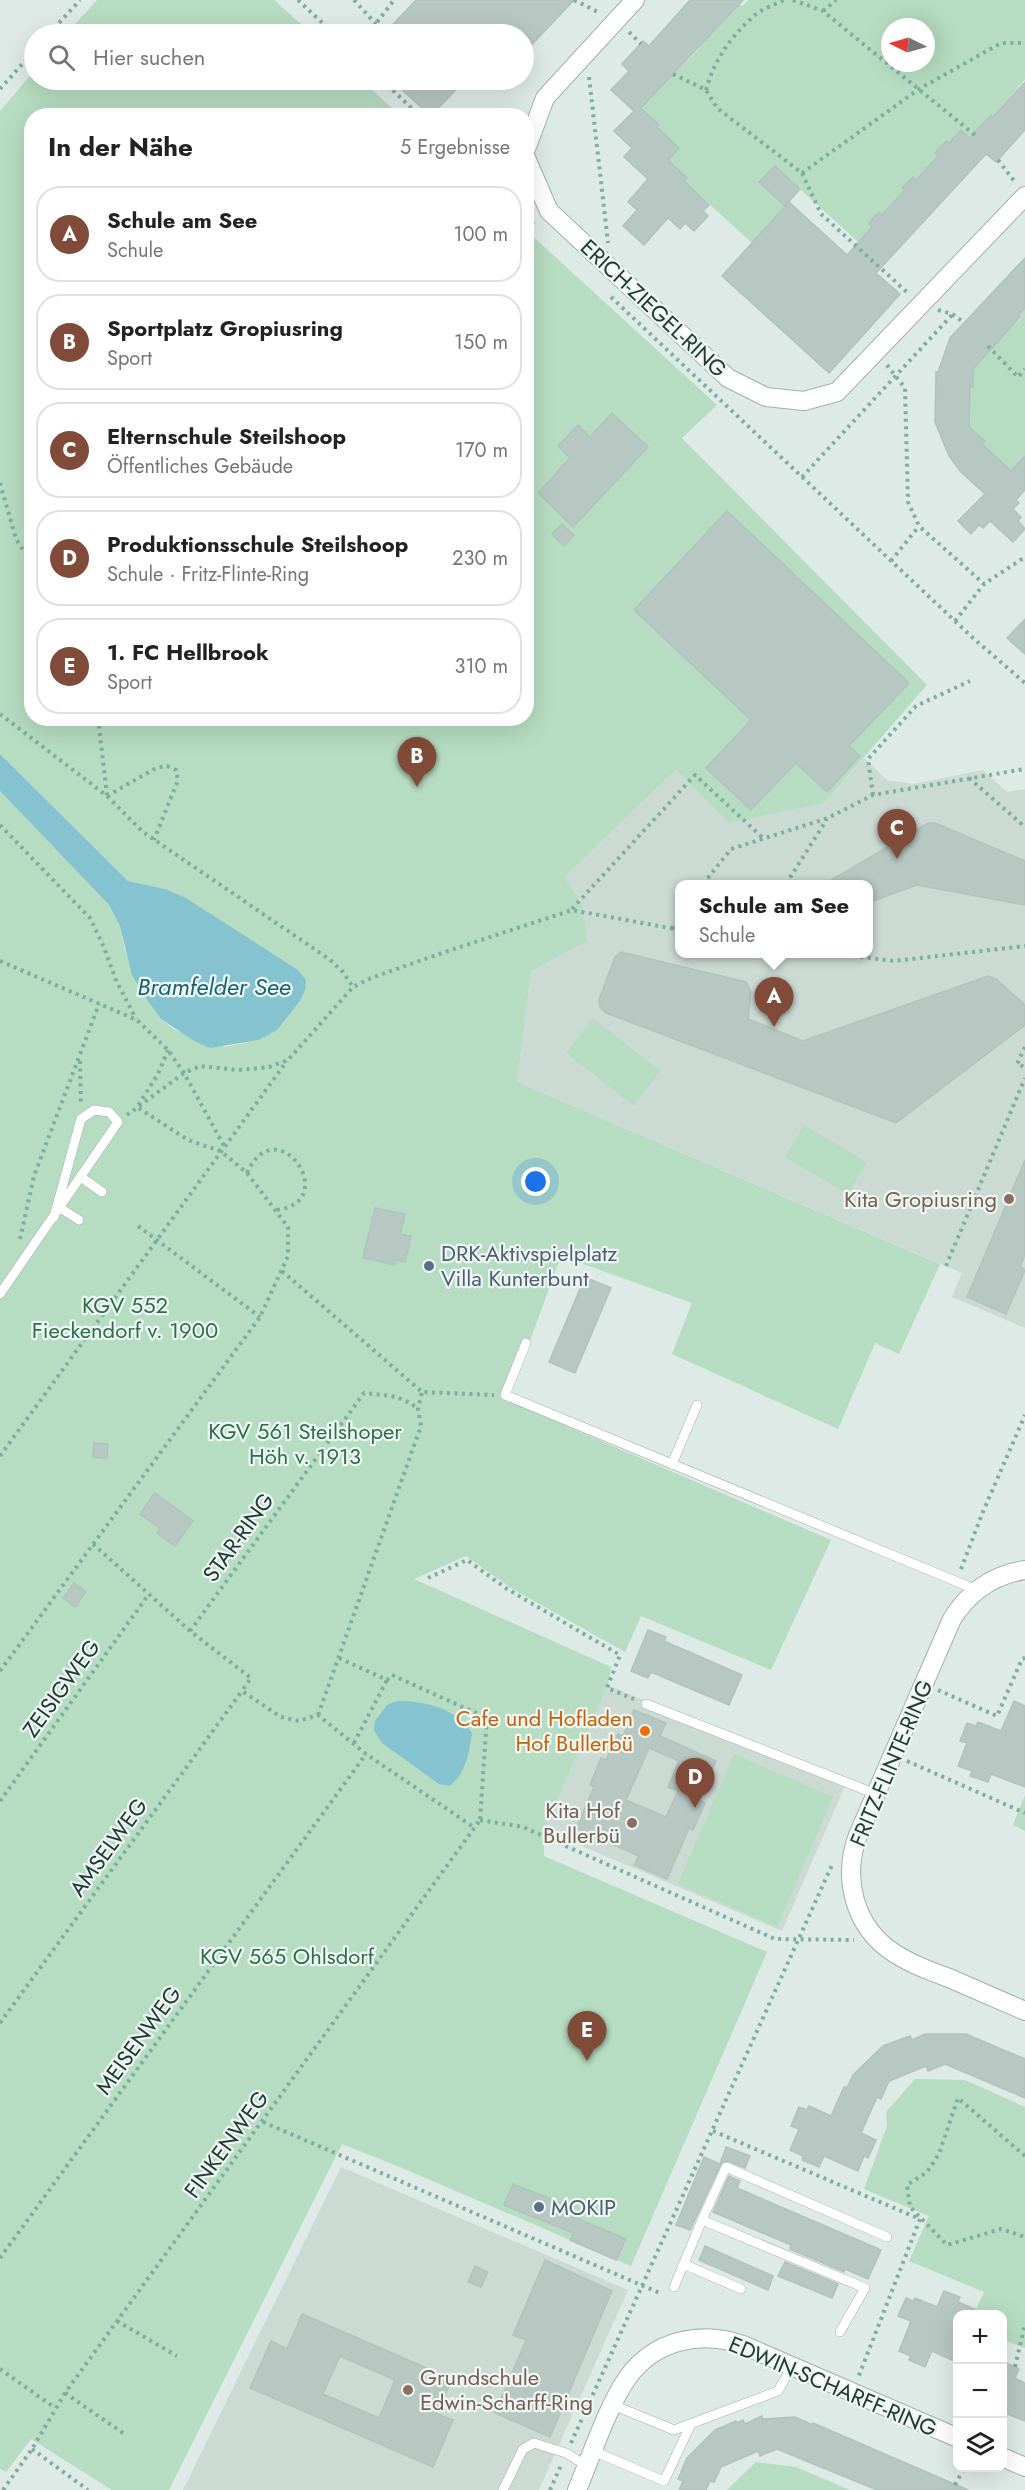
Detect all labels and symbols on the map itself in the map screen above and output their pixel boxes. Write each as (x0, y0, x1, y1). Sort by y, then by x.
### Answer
north arrow (881, 18, 935, 72)
street label: ERICH-ZIEGEL-RING (574, 231, 734, 385)
pin: B (398, 738, 436, 787)
pin: C (878, 810, 916, 859)
water label: Bramfelder See (137, 969, 291, 1004)
pin: A (754, 978, 794, 1027)
your location (521, 1167, 550, 1196)
place label: Kita Gropiusring (844, 1183, 997, 1215)
marker: Kita Gropiusring (1002, 1192, 1016, 1206)
place label: DRK-Aktivspielplatz Villa Kunterbunt (441, 1237, 617, 1294)
marker: DRK-Aktivspielplatz Villa Kunterbunt (422, 1259, 436, 1273)
park label: KGV 552 Fieckendorf v. 1900 (32, 1289, 218, 1346)
park label: KGV 561 Steilshoper Höh v. 1913 (208, 1415, 402, 1472)
street label: STAR-RING (195, 1486, 281, 1588)
street label: ZEISIGWEG (14, 1632, 108, 1744)
street label: FRITZ-FLINTE-RING (841, 1675, 941, 1851)
place label: Cafe und Hofladen Hof Bullerbü (456, 1702, 633, 1759)
marker: Cafe und Hofladen Hof Bullerbü (638, 1724, 652, 1738)
pin: D (676, 1758, 714, 1808)
street label: AMSELWEG (61, 1791, 155, 1903)
place label: Kita Hof Bullerbü (543, 1794, 621, 1851)
marker: Kita Hof Bullerbü (625, 1816, 639, 1830)
park label: KGV 565 Ohlsdorf (200, 1940, 375, 1972)
street label: MEISENWEG (88, 1979, 188, 2101)
pin: E (568, 2012, 606, 2061)
street label: FINKENWEG (176, 2084, 276, 2204)
place label: MOKIP (551, 2191, 616, 2223)
marker: MOKIP (532, 2200, 546, 2214)
street label: EDWIN-SCHARFF-RING (724, 2328, 942, 2444)
place label: Grundschule Edwin-Scharff-Ring (420, 2361, 593, 2418)
marker: Grundschule Edwin-Scharff-Ring (401, 2383, 415, 2397)

